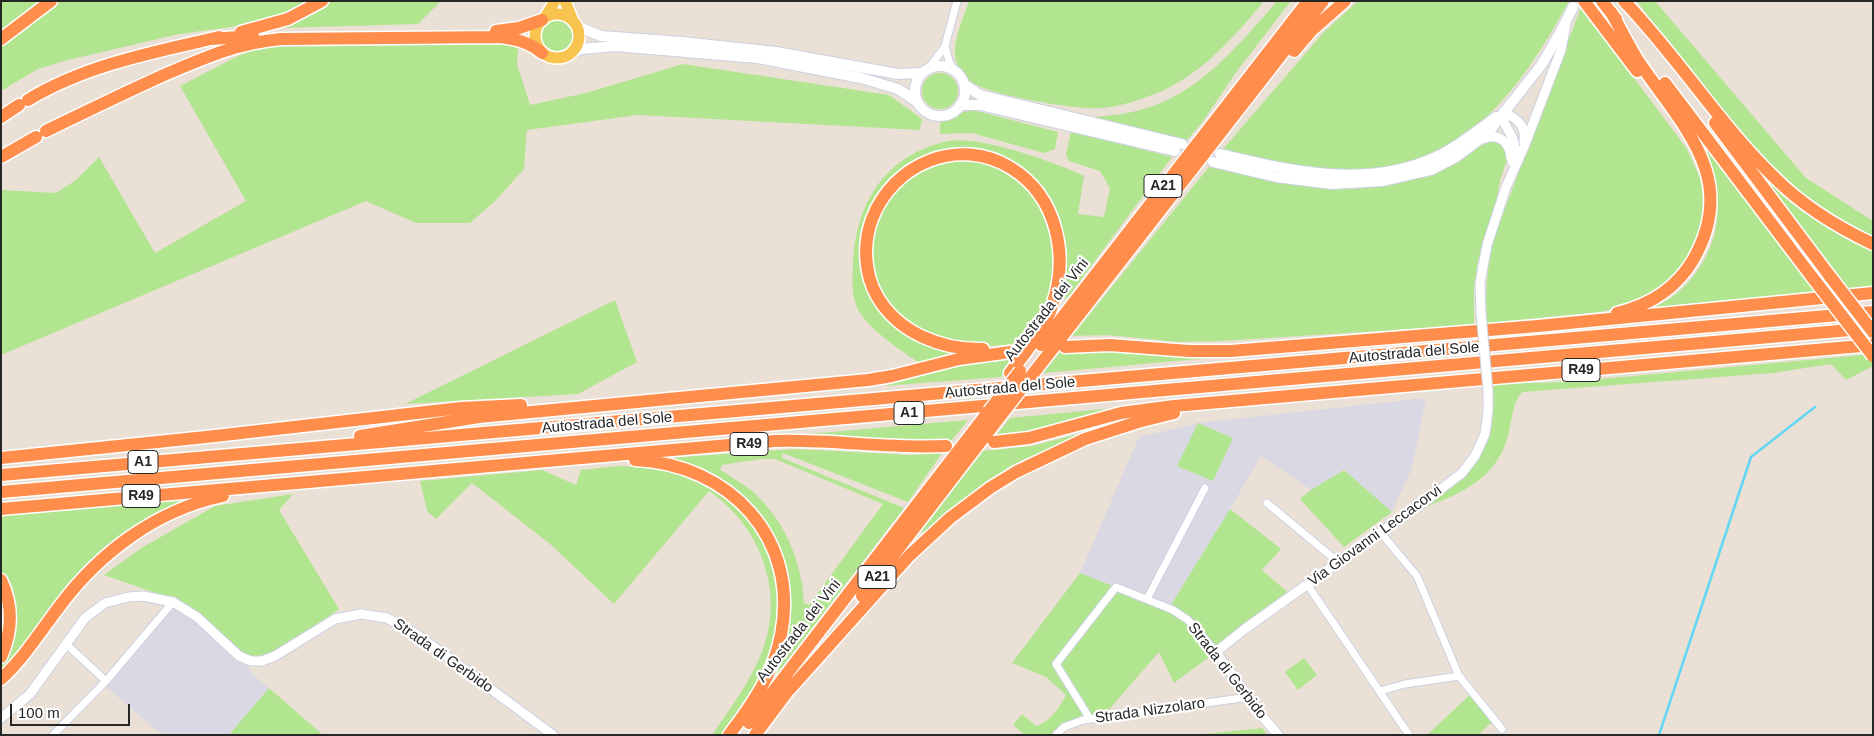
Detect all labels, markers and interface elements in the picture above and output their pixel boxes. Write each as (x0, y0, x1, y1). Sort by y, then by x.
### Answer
road number: A21 (1144, 175, 1182, 198)
street label: Autostrada dei Vini (1001, 255, 1093, 365)
street label: Autostrada del Sole (1348, 338, 1480, 368)
road number: R49 (1562, 358, 1600, 382)
street label: Autostrada del Sole (944, 373, 1076, 403)
road number: A1 (894, 402, 924, 424)
street label: Autostrada del Sole (541, 408, 673, 438)
road number: R49 (730, 432, 768, 456)
road number: A1 (128, 451, 158, 474)
street label: Via Giovanni Leccacorvi (1305, 482, 1445, 590)
road number: R49 (122, 484, 160, 508)
road number: A21 (858, 566, 896, 588)
street label: Autostrada dei Vini (753, 576, 845, 686)
street label: Strada di Gerbido (390, 615, 496, 697)
street label: Strada di Gerbido (1184, 619, 1270, 723)
scale bar (12, 694, 132, 726)
street label: Strada Nizzolaro (1094, 694, 1206, 728)
text: 100 m (18, 704, 60, 721)

